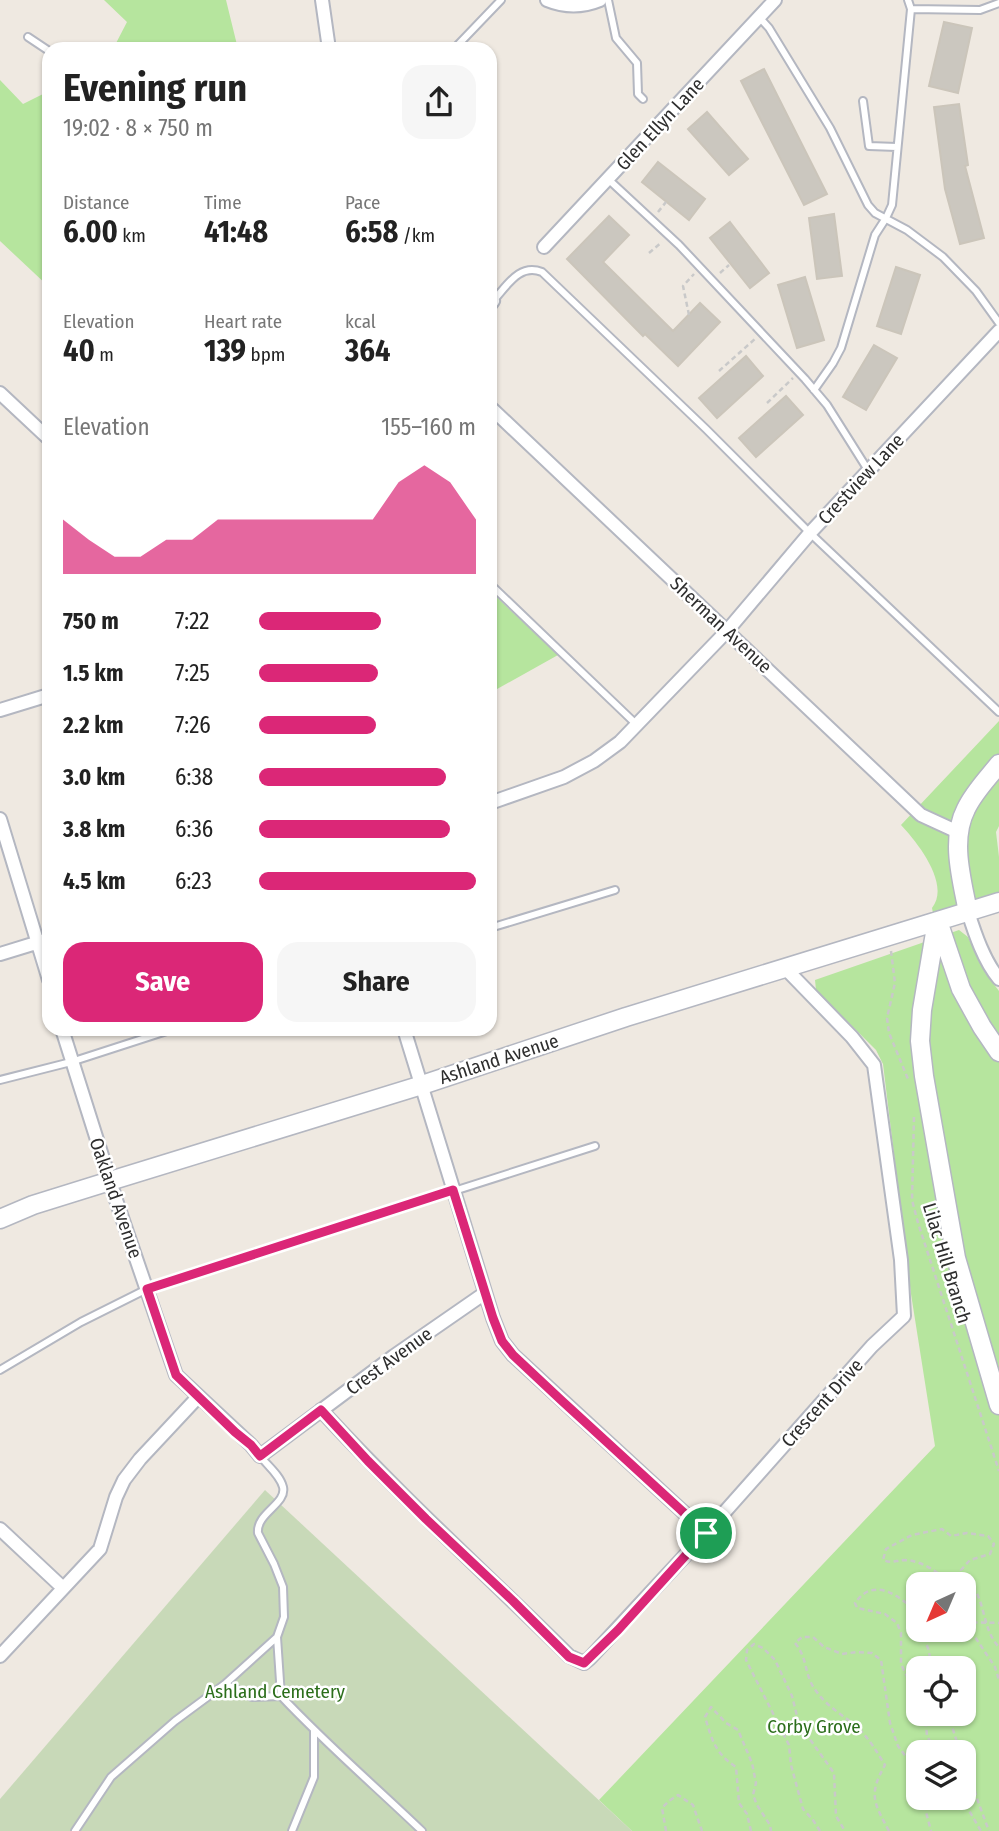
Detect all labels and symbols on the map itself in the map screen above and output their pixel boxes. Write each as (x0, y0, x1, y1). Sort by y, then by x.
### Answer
street label: Glen Ellyn Lane (611, 73, 709, 175)
street label: Crestview Lane (813, 429, 909, 529)
street label: Sherman Avenue (665, 572, 777, 678)
street label: Ashland Avenue (436, 1029, 562, 1089)
street label: Oakland Avenue (85, 1135, 147, 1261)
street label: Lilac Hill Branch (918, 1200, 976, 1326)
street label: Crest Avenue (341, 1322, 437, 1400)
street label: Crescent Drive (776, 1354, 868, 1452)
pin (676, 1503, 736, 1563)
north arrow (906, 1572, 976, 1642)
park label: Ashland Cemetery (205, 1680, 346, 1703)
park label: Corby Grove (767, 1715, 861, 1738)

